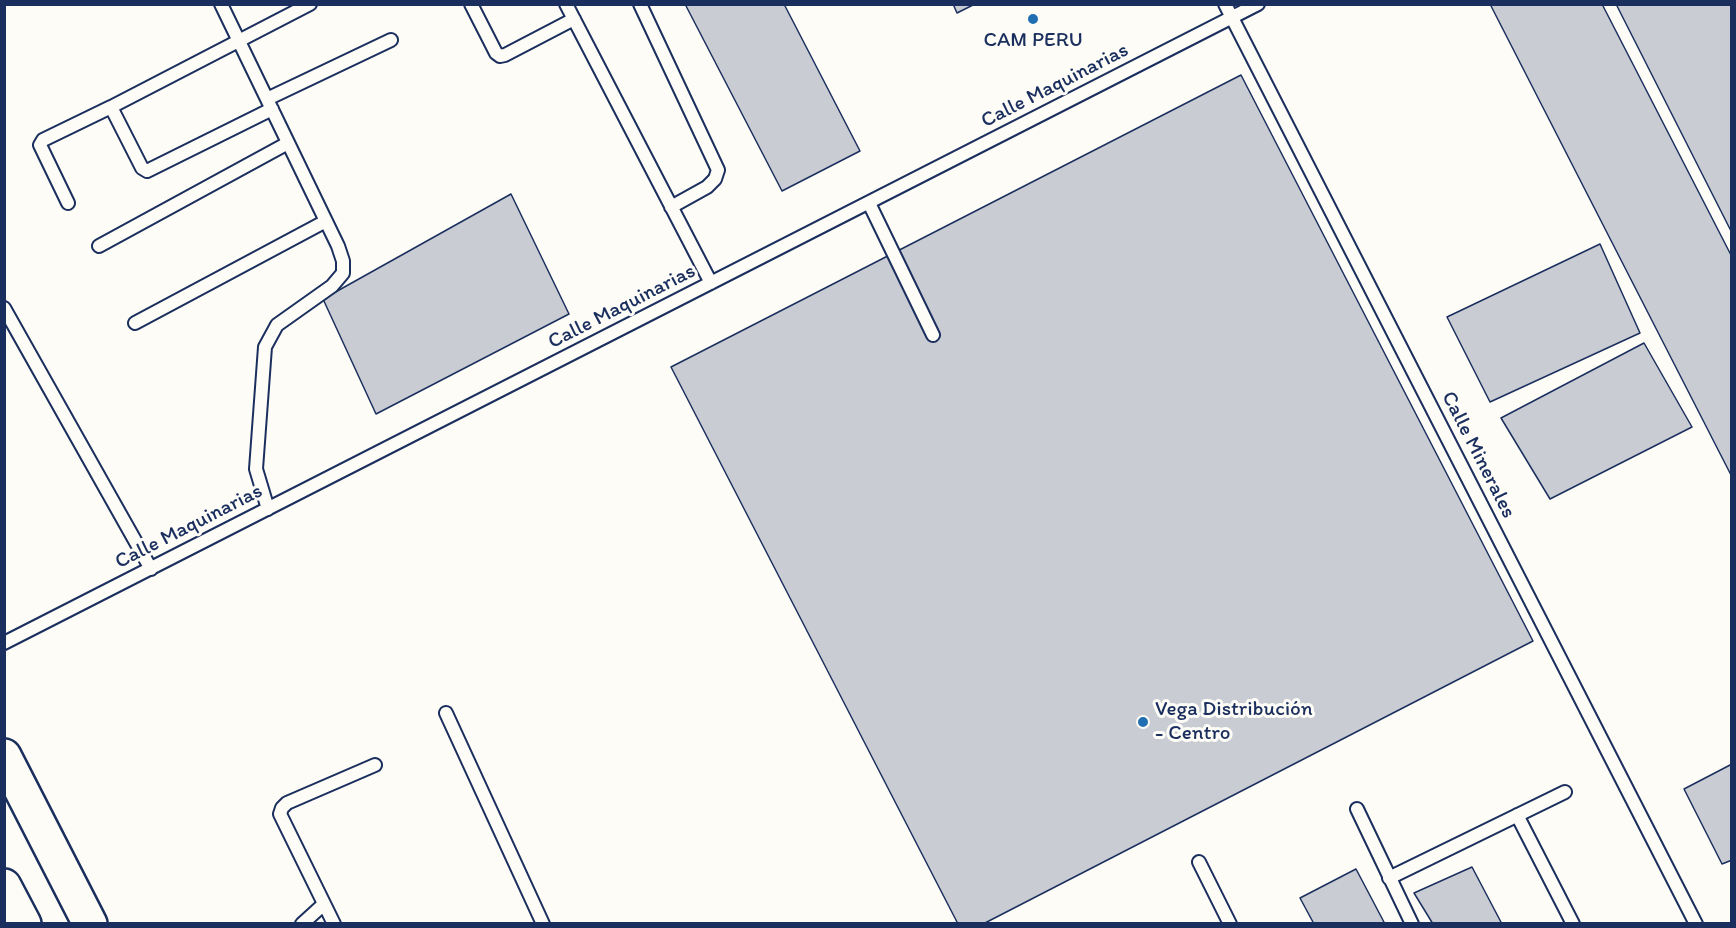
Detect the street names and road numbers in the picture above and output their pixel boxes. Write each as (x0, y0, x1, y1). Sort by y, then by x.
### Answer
street label: Calle Maquinarias (977, 38, 1133, 134)
street label: Calle Maquinarias (544, 259, 700, 355)
street label: Calle Minerales (1435, 387, 1521, 523)
street label: Calle Maquinarias (111, 479, 267, 575)

